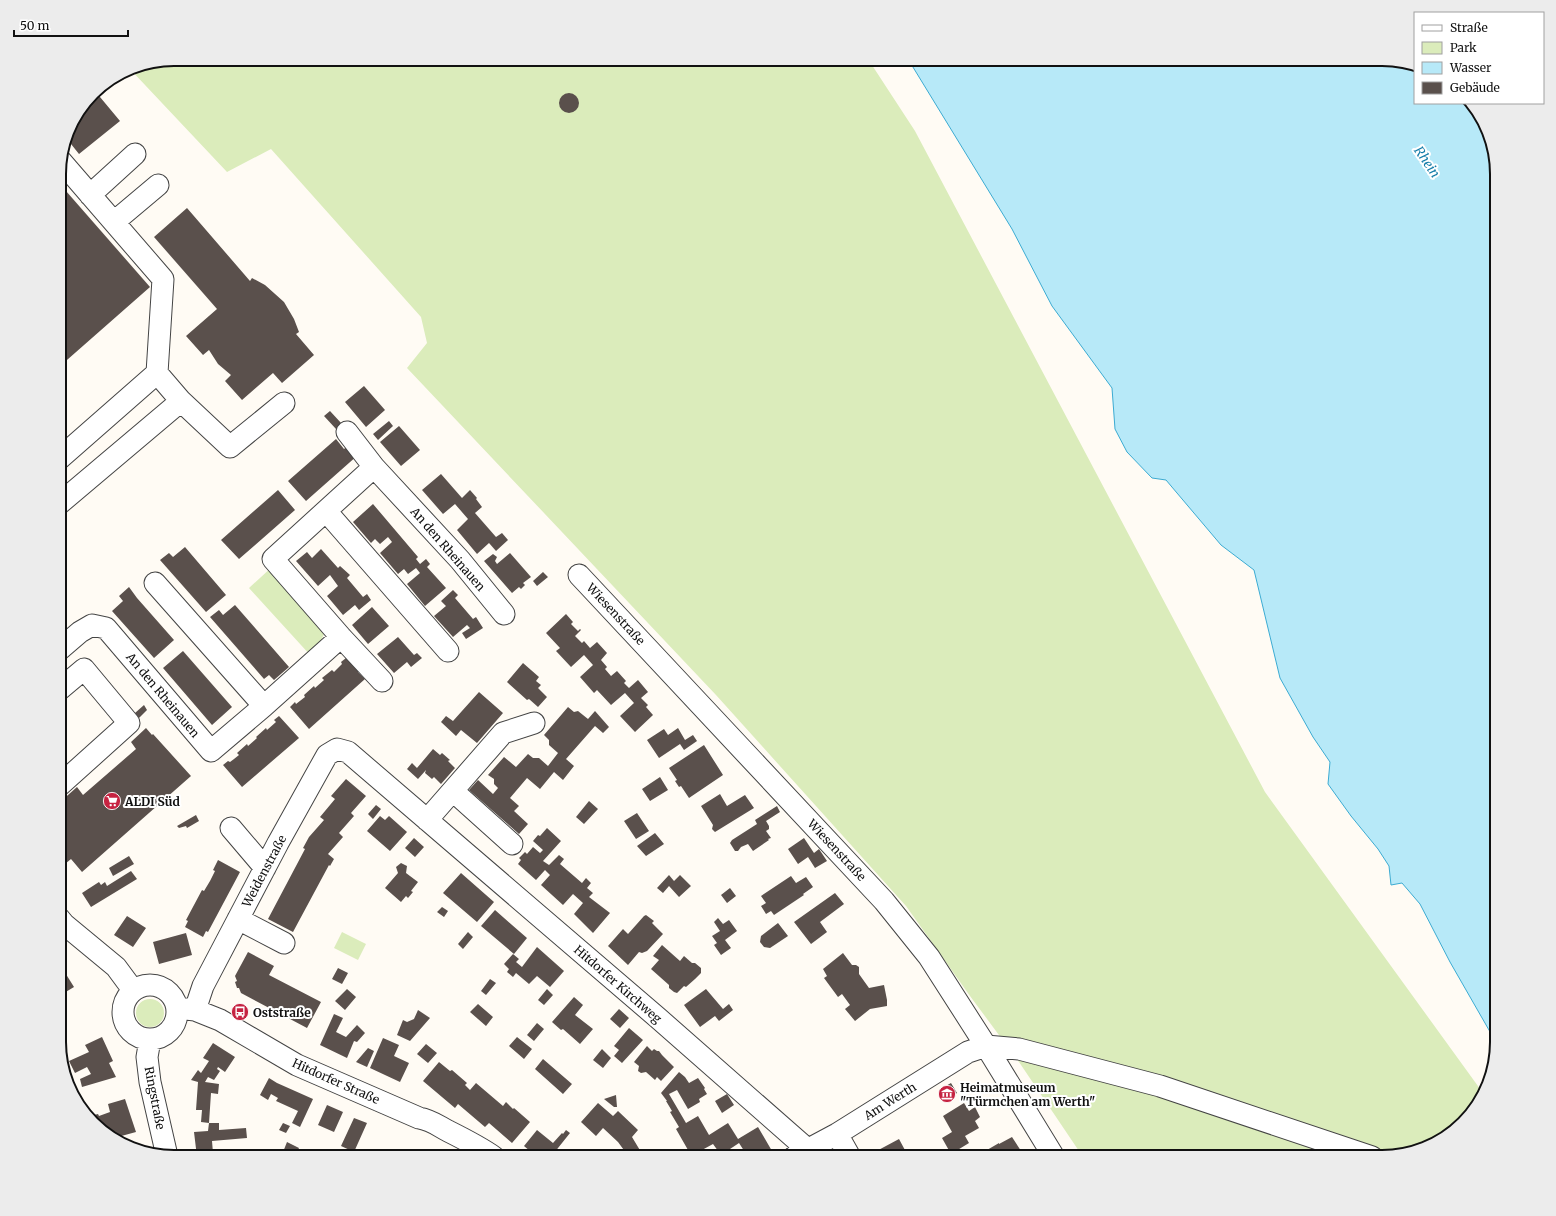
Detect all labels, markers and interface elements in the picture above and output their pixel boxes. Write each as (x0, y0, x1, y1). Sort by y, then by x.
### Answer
scale bar (14, 12, 128, 38)
legend (1414, 12, 1544, 104)
text: 50 m (20, 18, 49, 33)
text: Straße (1450, 20, 1488, 35)
text: Park (1450, 40, 1477, 55)
text: Wasser (1449, 60, 1492, 75)
text: Gebäude (1450, 80, 1500, 95)
water label: Rhein (1410, 143, 1444, 181)
street label: An den Rheinauen (407, 503, 488, 594)
street label: Wiesenstraße (583, 579, 648, 648)
street label: An den Rheinauen (123, 649, 203, 740)
supermarket icon: ALDI Süd (102, 791, 122, 811)
place label: ALDI Süd (124, 794, 180, 809)
street label: Wiesenstraße (804, 815, 869, 884)
street label: Weidenstraße (238, 832, 289, 911)
street label: Hitdorfer Kirchweg (571, 942, 665, 1027)
bus stop icon: Oststraße (230, 1002, 250, 1022)
place label: Oststraße (253, 1005, 311, 1020)
street label: Hitdorfer Straße (290, 1055, 382, 1107)
street label: Ringstraße (142, 1065, 168, 1131)
street label: Am Werth (860, 1079, 919, 1123)
place label: Heimatmuseum "Türmchen am Werth" (960, 1080, 1095, 1109)
museum icon: Heimatmuseum "Türmchen am Werth" (937, 1084, 957, 1104)

